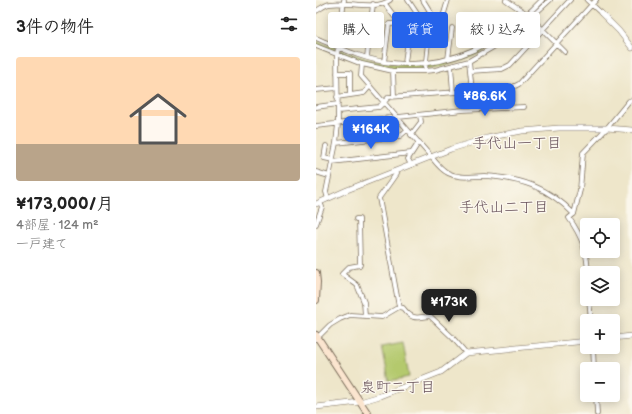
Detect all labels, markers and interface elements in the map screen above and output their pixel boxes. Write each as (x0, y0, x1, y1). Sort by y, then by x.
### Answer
chip: 購入 (328, 12, 384, 48)
chip: 賃貸 (392, 12, 448, 48)
chip: 絞り込み (456, 12, 540, 48)
icon: filters (278, 13, 300, 35)
text: 3件の物件 (16, 17, 94, 37)
icon: home (122, 83, 194, 155)
pin: ¥86.6K (452, 83, 518, 117)
text: ¥86.6K (463, 88, 507, 104)
pin: ¥164K (343, 116, 399, 150)
text: ¥164K (352, 121, 390, 137)
district label: 手代山一丁目 (472, 134, 562, 153)
text: ¥173,000/月 (16, 194, 114, 214)
district label: 手代山二丁目 (459, 198, 549, 217)
text: 4部屋 · 124 m² (16, 217, 99, 233)
map controls (580, 218, 620, 402)
button: locate (580, 218, 620, 258)
text: 一戸建て (16, 236, 68, 252)
button: layers (580, 266, 620, 306)
pin: ¥173K (421, 289, 477, 323)
text: ¥173K (430, 294, 468, 310)
button: + (580, 314, 620, 354)
button: − (580, 362, 620, 402)
district label: 泉町二丁目 (360, 378, 436, 397)

